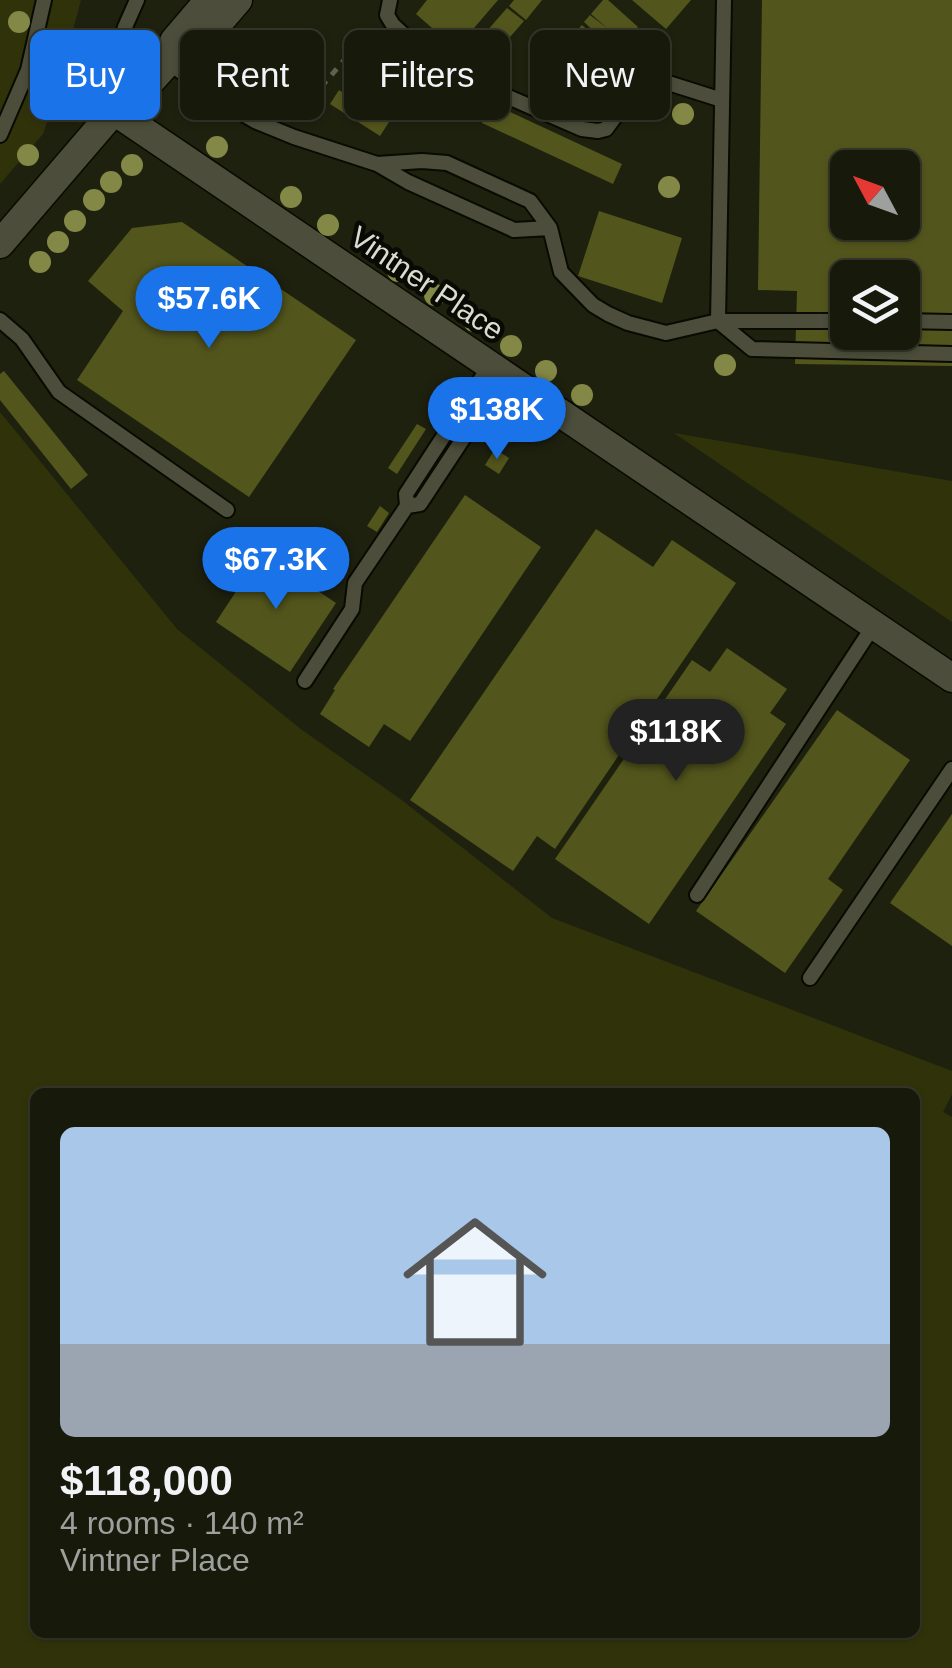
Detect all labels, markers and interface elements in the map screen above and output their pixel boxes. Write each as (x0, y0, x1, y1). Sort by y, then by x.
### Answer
chip: Buy (30, 30, 160, 120)
chip: Rent (180, 30, 324, 120)
chip: Filters (344, 30, 510, 120)
chip: New (530, 30, 670, 120)
north arrow (830, 150, 920, 240)
map controls (830, 150, 920, 350)
street label: Vintner Place (344, 220, 510, 346)
button: layers (830, 260, 920, 350)
pin: $57.6K (128, 266, 290, 351)
text: $57.6K (157, 280, 261, 316)
pin: $138K (427, 377, 567, 462)
text: $138K (450, 391, 544, 427)
pin: $67.3K (195, 527, 357, 612)
text: $67.3K (224, 541, 328, 577)
pin: $118K (606, 699, 746, 784)
text: $118K (630, 713, 722, 749)
icon: home (385, 1192, 565, 1372)
text: $118,000 (60, 1457, 233, 1504)
text: 4 rooms · 140 m² (60, 1505, 304, 1541)
text: Vintner Place (60, 1542, 250, 1578)

